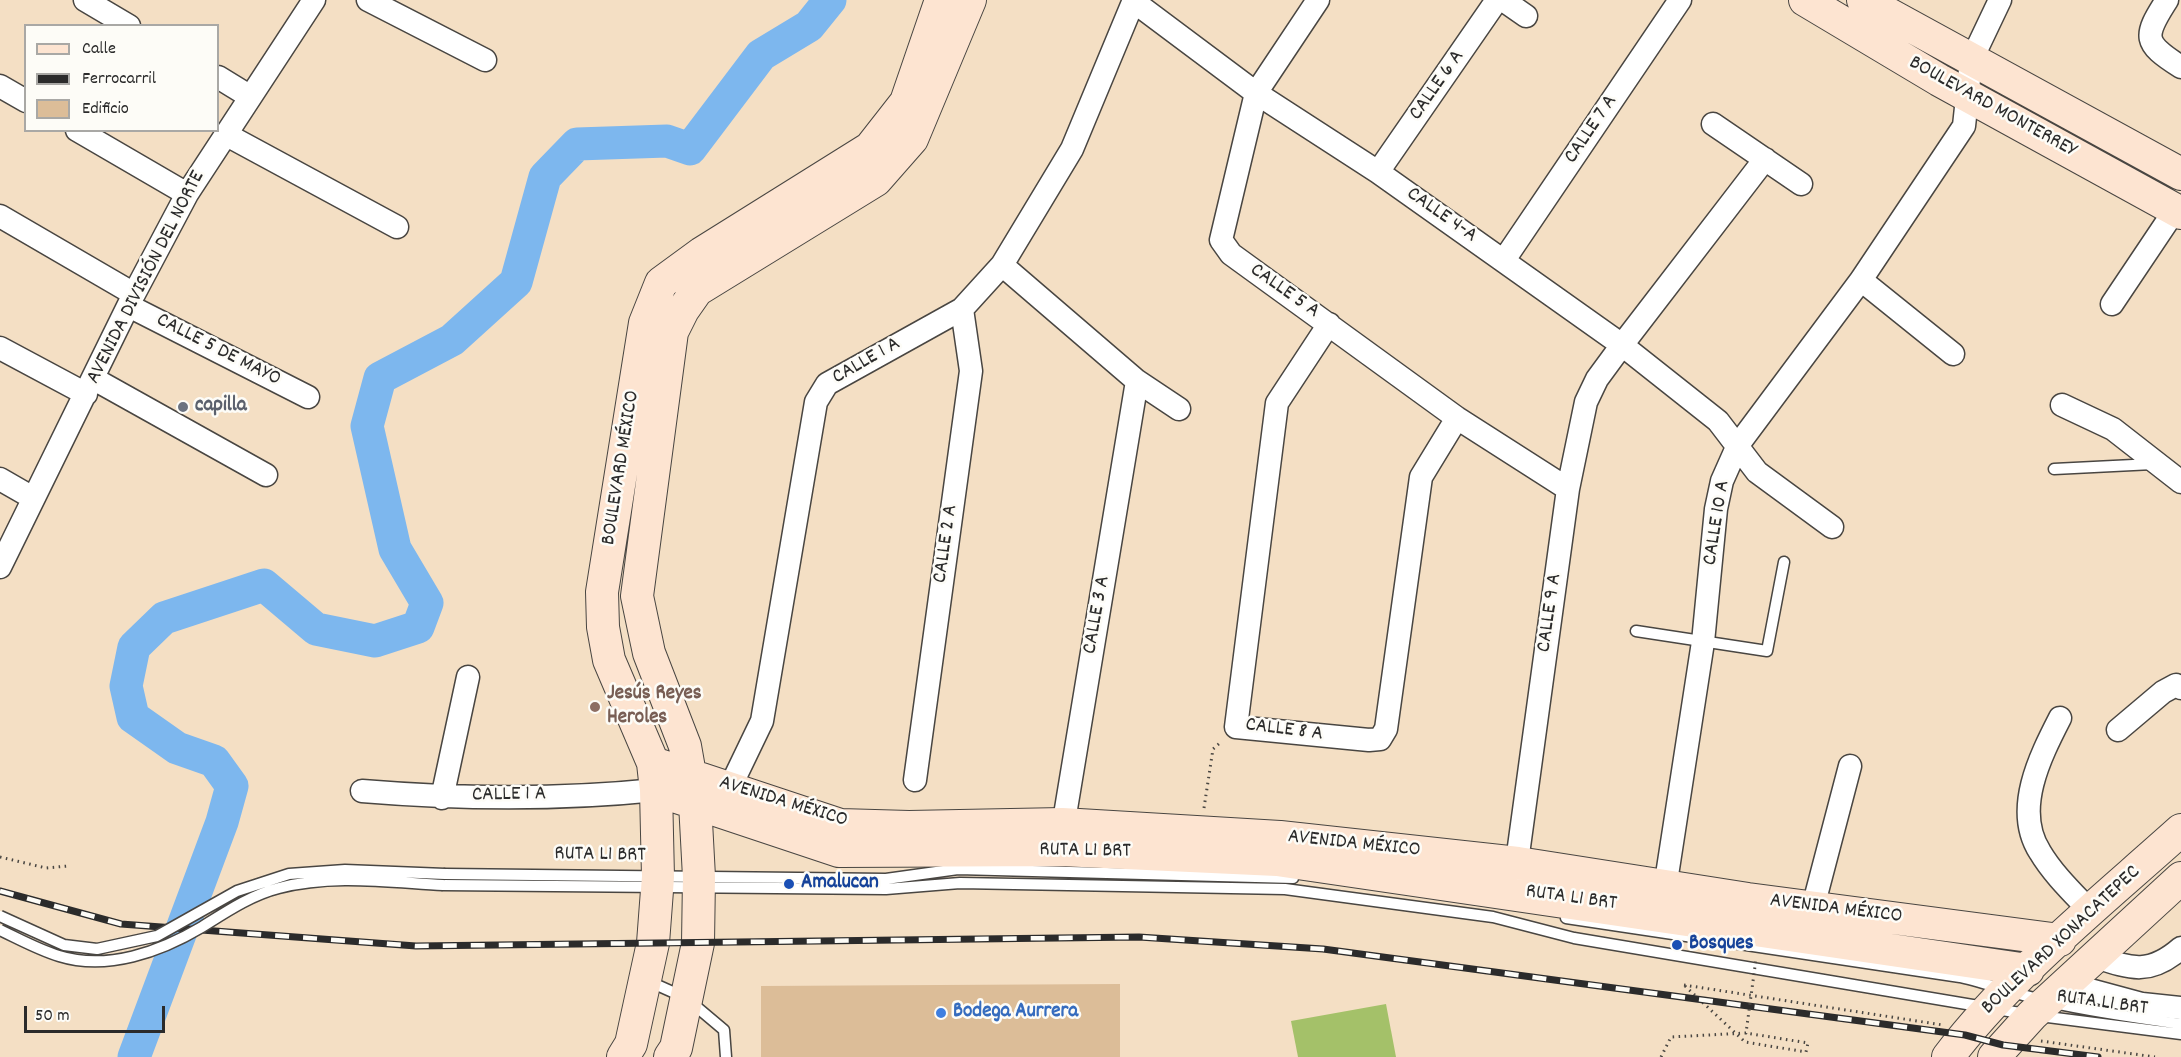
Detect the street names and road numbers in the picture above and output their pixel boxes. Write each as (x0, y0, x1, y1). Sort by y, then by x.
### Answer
street label: CALLE 6 A (1405, 46, 1471, 126)
street label: BOULEVARD MONTERREY (1904, 51, 2080, 165)
street label: CALLE 7 A (1560, 91, 1624, 169)
street label: AVENIDA DIVISIÓN DEL NORTE (82, 167, 212, 389)
street label: CALLE 4-A (1401, 183, 1481, 249)
street label: CALLE 5 A (1244, 259, 1324, 325)
street label: CALLE 5 DE MAYO (151, 309, 285, 393)
street label: CALLE 1 A (829, 333, 905, 391)
street label: BOULEVARD MÉXICO (597, 389, 647, 547)
street label: CALLE 10 A (1699, 479, 1737, 567)
street label: CALLE 2 A (929, 503, 965, 585)
street label: CALLE 9 A (1533, 572, 1569, 654)
street label: CALLE 3 A (1079, 574, 1117, 656)
street label: CALLE 8 A (1244, 714, 1324, 748)
street label: AVENIDA MÉXICO (716, 771, 850, 835)
street label: CALLE 1 A (472, 783, 546, 809)
street label: AVENIDA MÉXICO (1286, 826, 1422, 864)
street label: RUTA L1 BRT (1039, 839, 1131, 865)
street label: RUTA L1 BRT (554, 843, 646, 869)
street label: BOULEVARD XONACATEPEC (1977, 861, 2147, 1021)
street label: RUTA L1 BRT (1524, 880, 1618, 918)
street label: AVENIDA MÉXICO (1768, 889, 1904, 931)
street label: RUTA L1 BRT (2055, 985, 2149, 1023)

